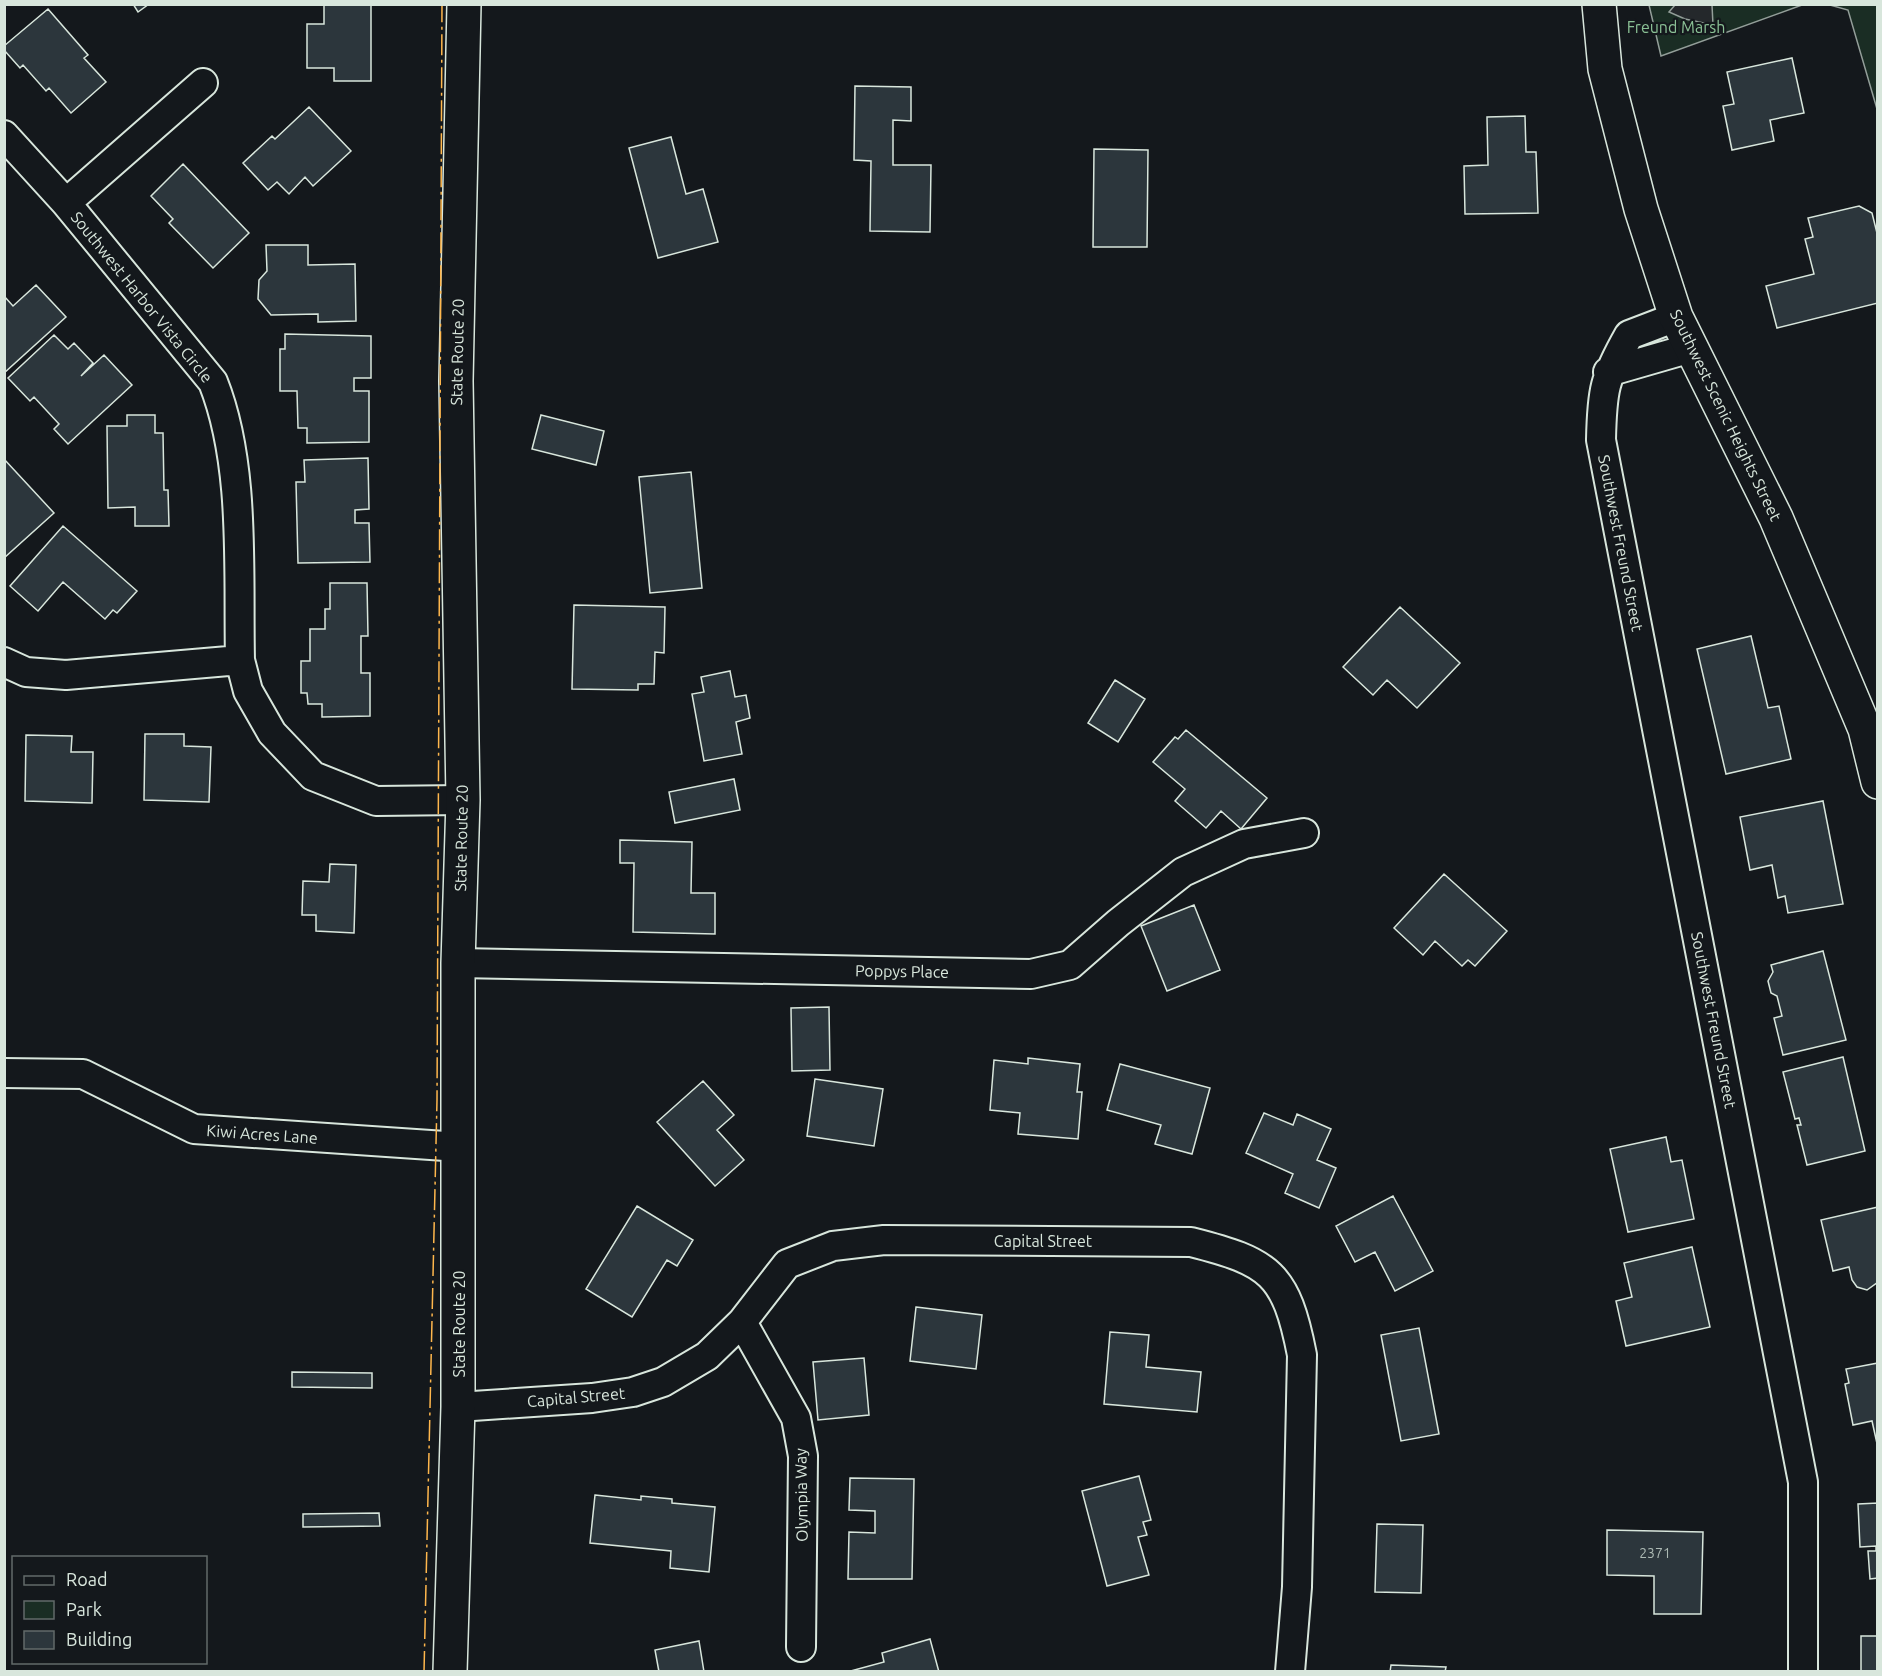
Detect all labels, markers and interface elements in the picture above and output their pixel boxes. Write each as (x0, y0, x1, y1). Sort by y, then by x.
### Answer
park label: Freund Marsh (1627, 18, 1725, 36)
street label: Southwest Harbor Vista Circle (68, 208, 216, 386)
street label: State Route 20 (447, 298, 467, 406)
street label: Southwest Scenic Heights Street (1667, 306, 1785, 524)
street label: Southwest Freund Street (1595, 453, 1647, 633)
street label: State Route 20 (451, 784, 471, 892)
street label: Southwest Freund Street (1688, 930, 1740, 1110)
street label: Poppys Place (855, 961, 949, 981)
street label: Kiwi Acres Lane (206, 1121, 318, 1147)
street label: Capital Street (994, 1232, 1093, 1250)
street label: State Route 20 (450, 1271, 468, 1377)
street label: Capital Street (526, 1384, 626, 1410)
street label: Olympia Way (791, 1448, 811, 1542)
house number: 2371 (1639, 1545, 1671, 1561)
legend (12, 1556, 207, 1664)
text: Road (66, 1569, 108, 1589)
text: Park (66, 1599, 102, 1619)
text: Building (66, 1629, 132, 1649)

